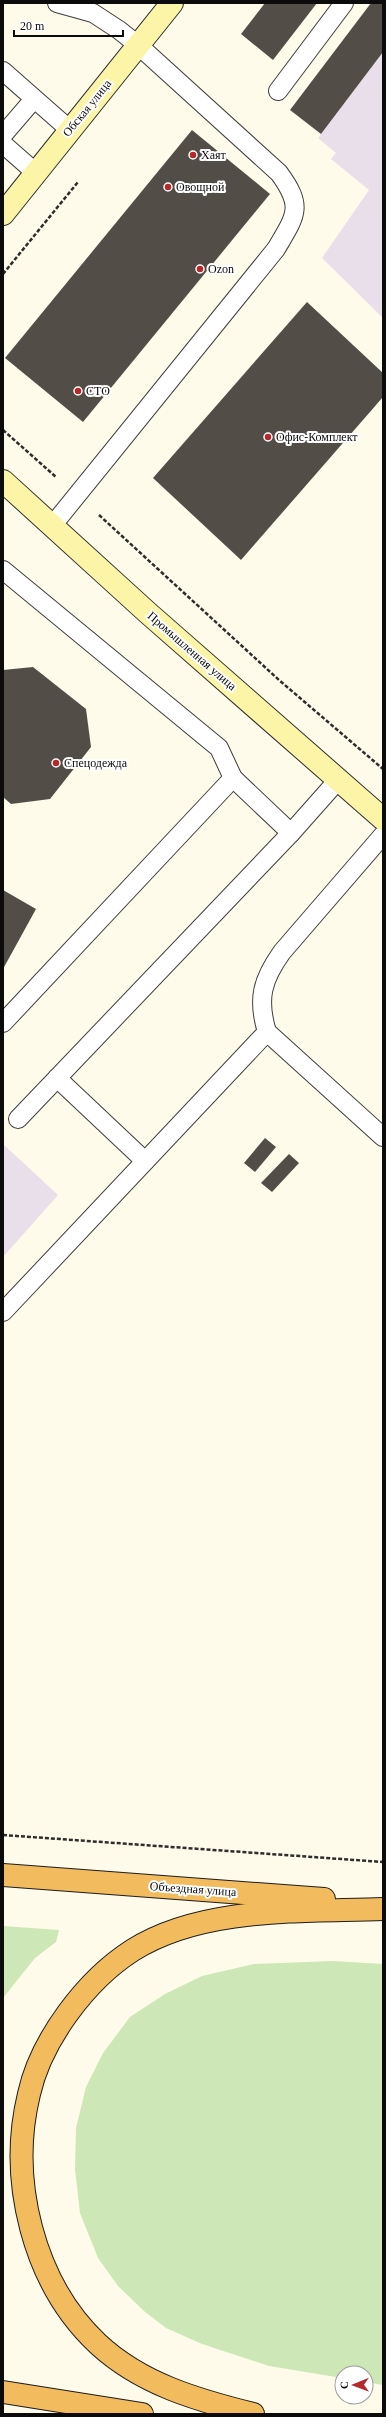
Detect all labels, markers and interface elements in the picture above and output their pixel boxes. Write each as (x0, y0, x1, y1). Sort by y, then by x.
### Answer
scale bar (14, 12, 123, 38)
text: 20 m (20, 19, 45, 33)
street label: Обская улица (60, 76, 115, 139)
place label: Хаят (201, 148, 227, 162)
marker: Хаят (188, 150, 198, 160)
place label: Овощной (176, 180, 225, 194)
marker: Овощной (163, 182, 173, 192)
place label: Ozon (208, 262, 234, 276)
marker: Ozon (195, 264, 205, 274)
place label: СТО (86, 384, 110, 398)
marker: СТО (73, 386, 83, 396)
place label: Офис-Комплект (276, 430, 358, 444)
marker: Офис-Комплект (263, 432, 273, 442)
street label: Промышленная улица (145, 609, 240, 694)
place label: Спецодежда (64, 756, 128, 770)
marker: Спецодежда (51, 758, 61, 768)
street label: Объездная улица (149, 1879, 237, 1899)
north arrow (334, 2365, 374, 2405)
text: С (338, 2381, 350, 2389)

